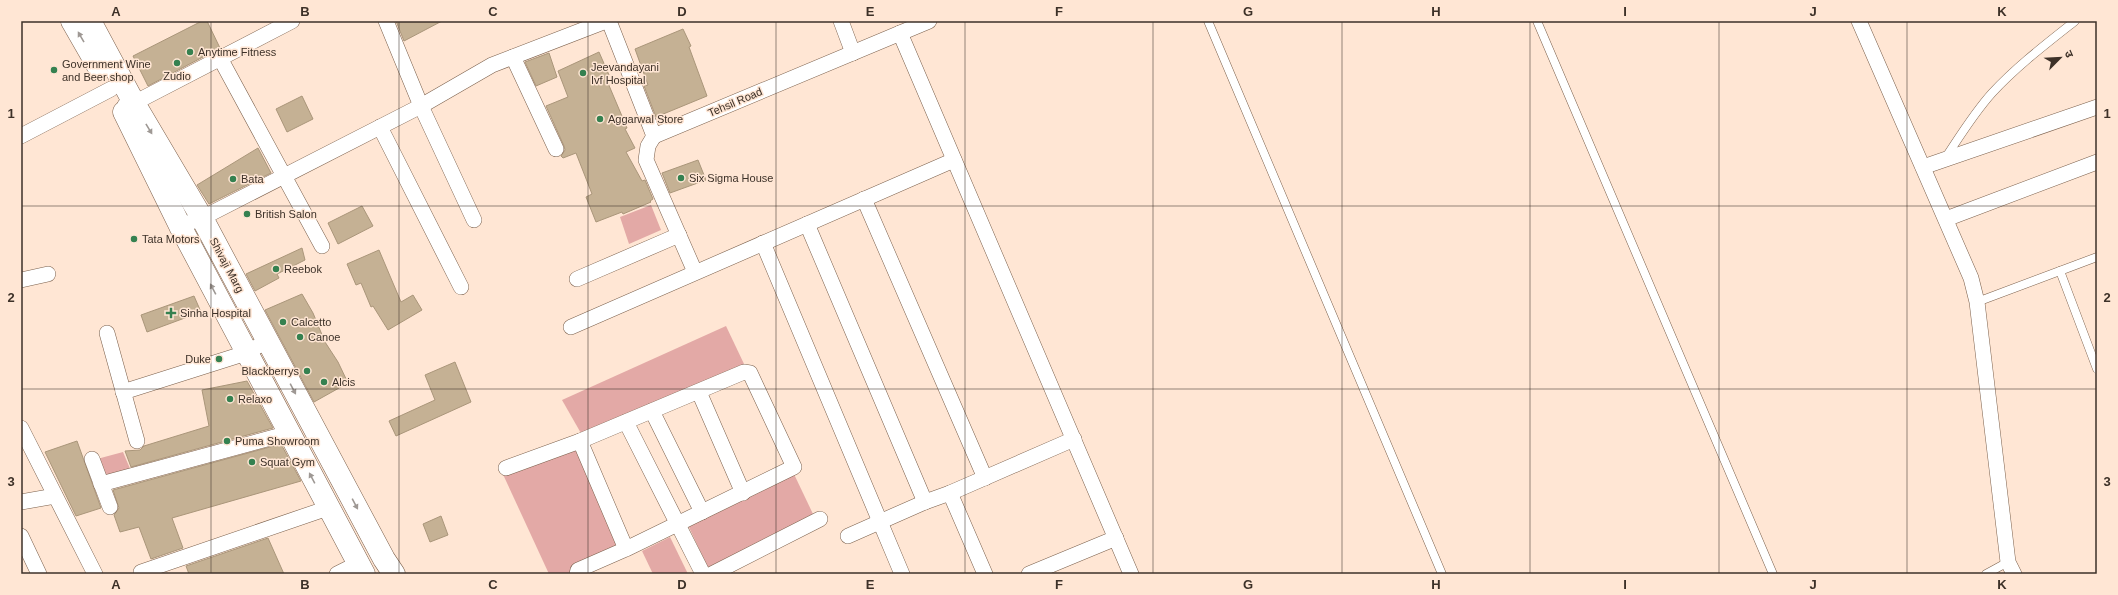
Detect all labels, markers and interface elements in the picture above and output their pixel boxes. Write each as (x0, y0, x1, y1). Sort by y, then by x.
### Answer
text: A (111, 4, 121, 19)
text: B (300, 4, 310, 19)
text: C (488, 4, 498, 19)
text: D (677, 4, 687, 19)
text: E (866, 4, 875, 19)
text: F (1055, 4, 1063, 19)
text: G (1243, 4, 1253, 19)
text: H (1431, 4, 1441, 19)
text: I (1623, 4, 1627, 19)
text: J (1809, 4, 1817, 19)
text: K (1997, 4, 2007, 19)
one-way arrow (77, 31, 84, 43)
north arrow (2040, 38, 2080, 78)
place label: Anytime Fitness (198, 46, 277, 58)
marker: Anytime Fitness (185, 47, 195, 57)
text: उ (2062, 49, 2076, 60)
place label: Government Wine and Beer shop (62, 58, 151, 83)
marker: Zudio (172, 58, 182, 68)
place label: Jeevandayani Ivf Hospital (591, 61, 659, 86)
marker: Government Wine and Beer shop (49, 65, 59, 75)
marker: Jeevandayani Ivf Hospital (578, 68, 588, 78)
place label: Zudio (163, 70, 191, 82)
street label: Tehsil Road (706, 85, 764, 119)
text: 1 (7, 106, 15, 121)
text: 1 (2103, 106, 2111, 121)
place label: Aggarwal Store (608, 113, 683, 125)
marker: Aggarwal Store (595, 114, 605, 124)
one-way arrow (145, 124, 153, 134)
place label: Six Sigma House (689, 172, 773, 184)
place label: Bata (241, 173, 265, 185)
marker: Six Sigma House (676, 173, 686, 183)
marker: Bata (228, 174, 238, 184)
place label: British Salon (255, 208, 317, 220)
marker: British Salon (242, 209, 252, 219)
place label: Tata Motors (142, 233, 200, 245)
marker: Tata Motors (129, 234, 139, 244)
street label: Shivaji Marg (207, 235, 247, 295)
place label: Reebok (284, 263, 322, 275)
marker: Reebok (271, 264, 281, 274)
one-way arrow (209, 283, 216, 294)
text: 2 (7, 290, 15, 305)
text: 2 (2103, 290, 2111, 305)
marker: Sinha Hospital (165, 307, 177, 319)
place label: Sinha Hospital (180, 307, 251, 319)
place label: Calcetto (291, 316, 331, 328)
marker: Calcetto (278, 317, 288, 327)
place label: Canoe (308, 331, 340, 343)
marker: Canoe (295, 332, 305, 342)
place label: Duke (185, 353, 211, 365)
marker: Duke (214, 354, 224, 364)
place label: Blackberrys (242, 365, 299, 377)
marker: Blackberrys (302, 366, 312, 376)
place label: Alcis (332, 376, 356, 388)
marker: Alcis (319, 377, 329, 387)
one-way arrow (290, 384, 297, 395)
place label: Relaxo (238, 393, 272, 405)
marker: Relaxo (225, 394, 235, 404)
place label: Puma Showroom (235, 435, 319, 447)
marker: Puma Showroom (222, 436, 232, 446)
place label: Squat Gym (260, 456, 315, 468)
marker: Squat Gym (247, 457, 257, 467)
one-way arrow (309, 472, 315, 484)
text: 3 (7, 474, 15, 489)
text: 3 (2103, 474, 2111, 489)
one-way arrow (351, 498, 358, 510)
text: A (111, 577, 121, 592)
text: B (300, 577, 310, 592)
text: C (488, 577, 498, 592)
text: D (677, 577, 687, 592)
text: E (866, 577, 875, 592)
text: F (1055, 577, 1063, 592)
text: G (1243, 577, 1253, 592)
text: H (1431, 577, 1441, 592)
text: I (1623, 577, 1627, 592)
text: J (1809, 577, 1817, 592)
text: K (1997, 577, 2007, 592)

